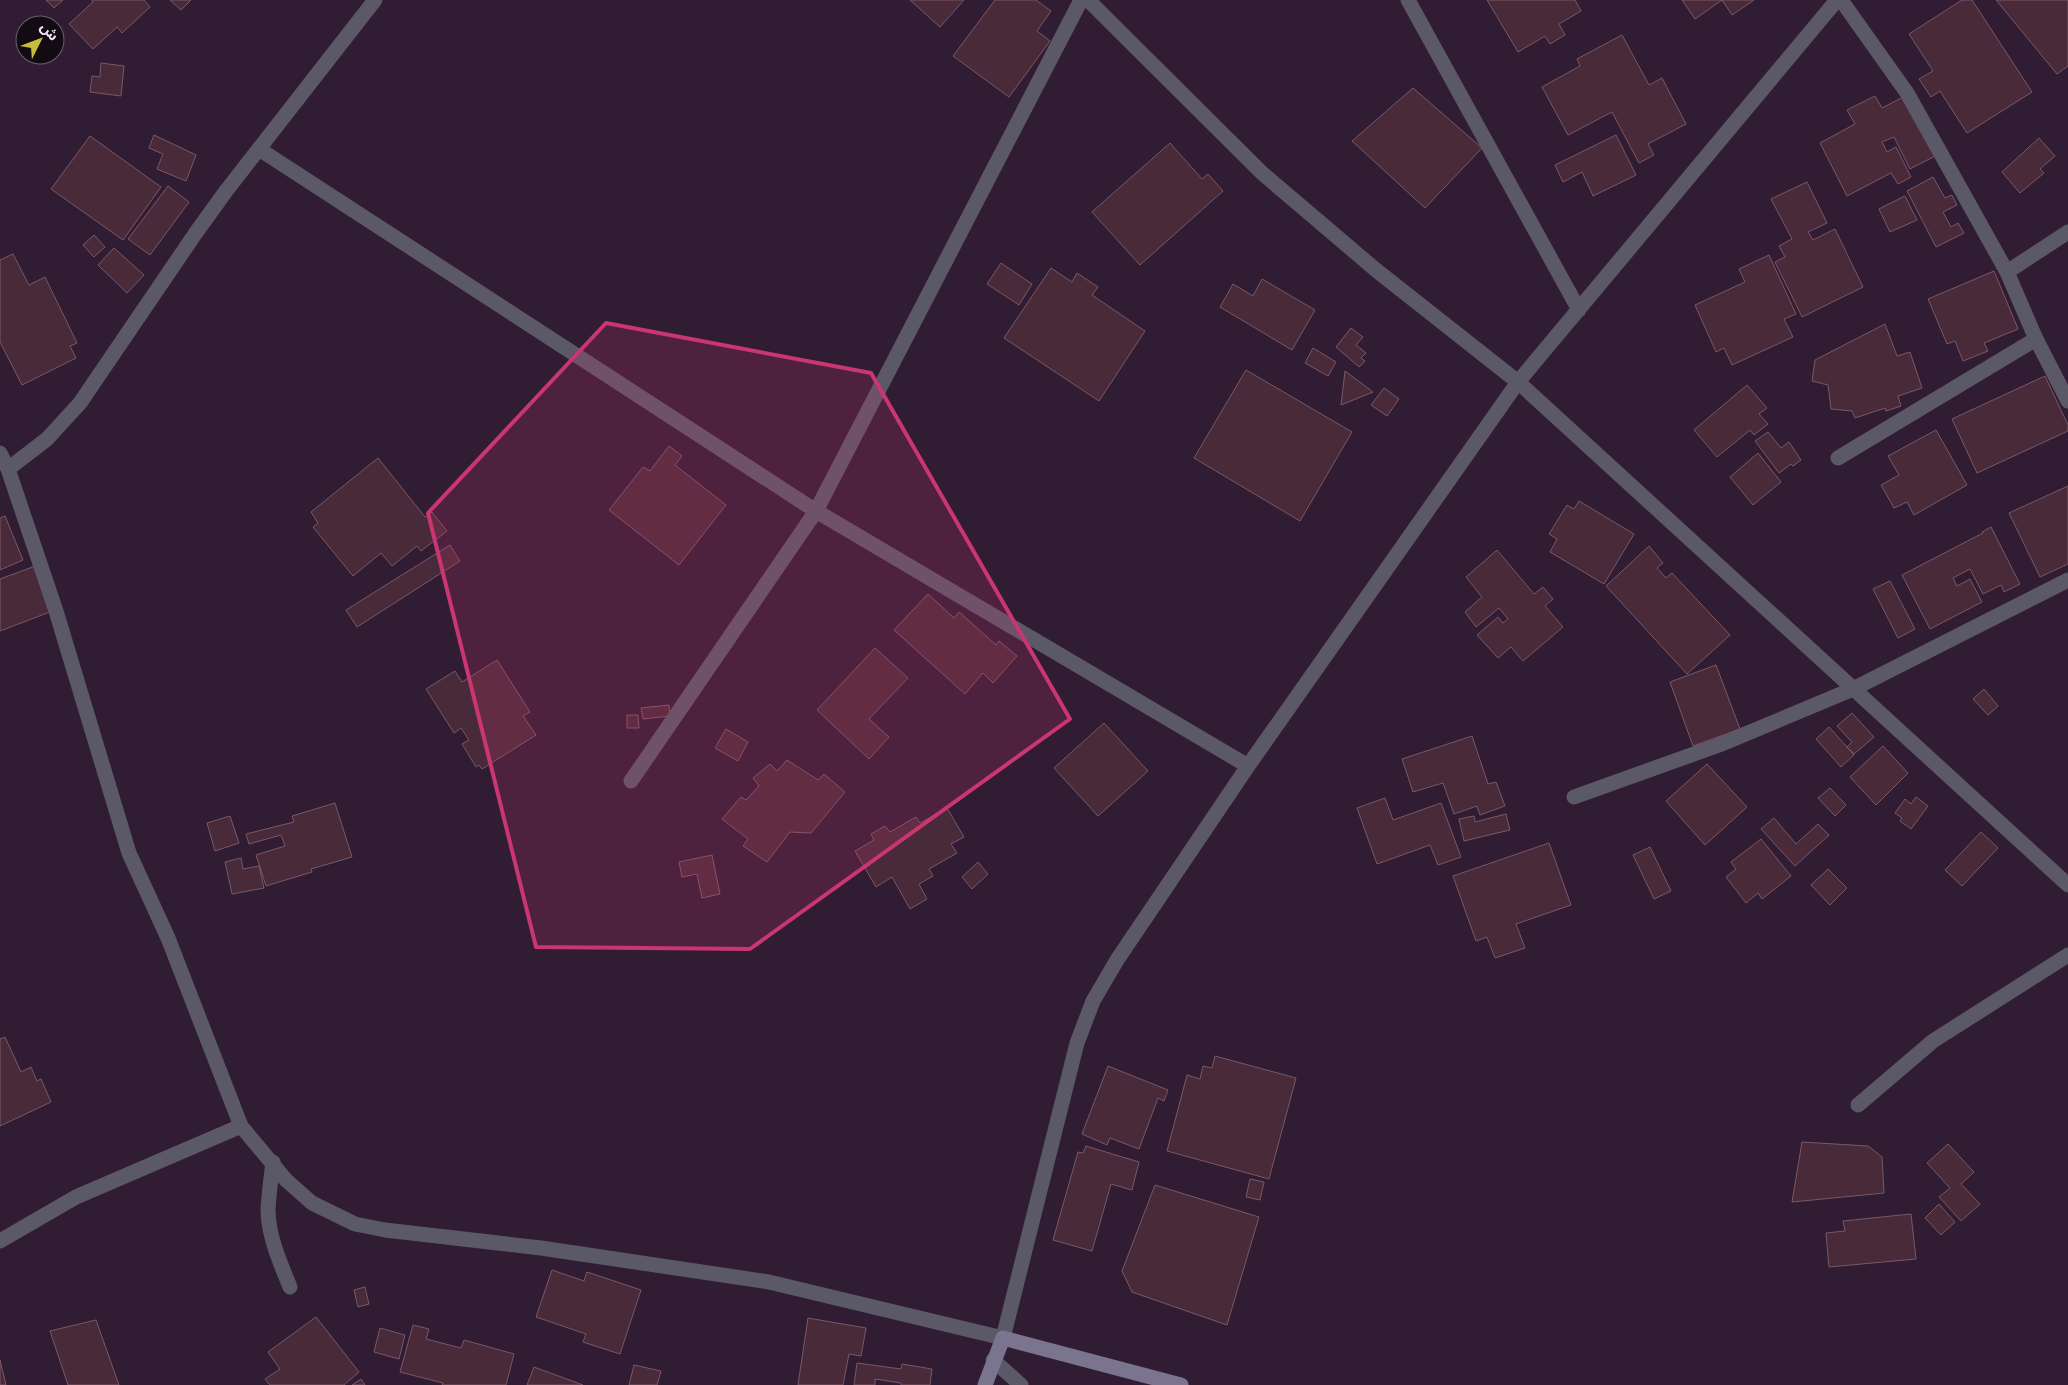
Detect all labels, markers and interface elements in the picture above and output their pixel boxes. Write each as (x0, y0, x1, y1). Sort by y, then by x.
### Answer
north arrow (15, 15, 65, 65)
text: ش (36, 17, 64, 45)

